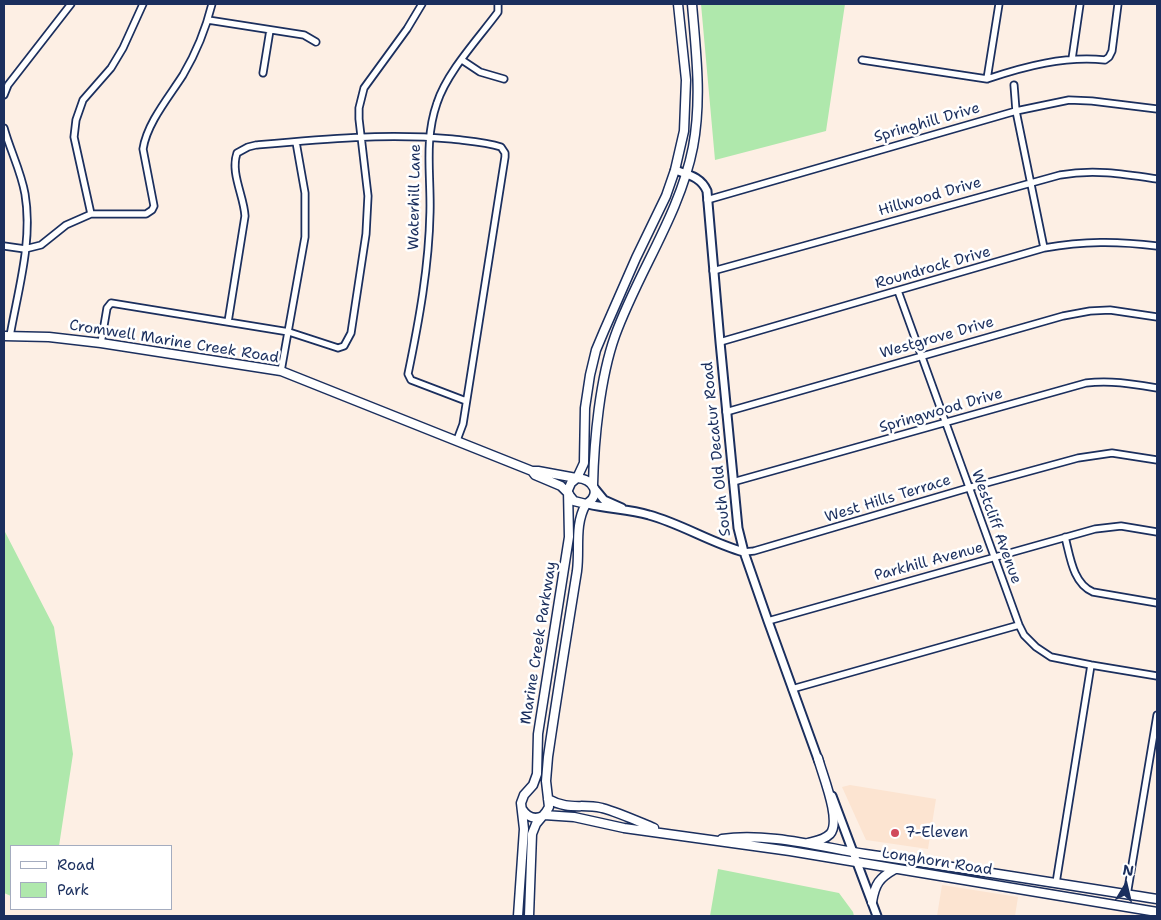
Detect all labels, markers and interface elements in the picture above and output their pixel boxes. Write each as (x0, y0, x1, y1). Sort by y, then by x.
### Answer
street label: Springhill Drive (872, 99, 982, 147)
street label: Waterhill Lane (405, 144, 425, 250)
street label: Hillwood Drive (876, 174, 984, 220)
street label: Roundrock Drive (873, 243, 993, 293)
street label: Westgrove Drive (878, 313, 996, 363)
street label: Cromwell Marine Creek Road (68, 317, 280, 367)
street label: South Old Decatur Road (699, 361, 735, 537)
street label: Springwood Drive (877, 385, 1005, 437)
street label: Westcliff Avenue (967, 467, 1025, 587)
street label: West Hills Terrace (823, 471, 953, 527)
street label: Parkhill Avenue (872, 539, 986, 585)
street label: Marine Creek Parkway (517, 560, 561, 726)
place label: 7-Eleven (905, 824, 968, 842)
marker: 7-Eleven (889, 827, 901, 839)
street label: Longhorn Road (880, 844, 994, 880)
legend (10, 845, 172, 910)
text: Road (57, 855, 95, 875)
north arrow (1101, 860, 1151, 910)
text: N (1121, 860, 1135, 880)
text: Park (57, 880, 89, 900)

